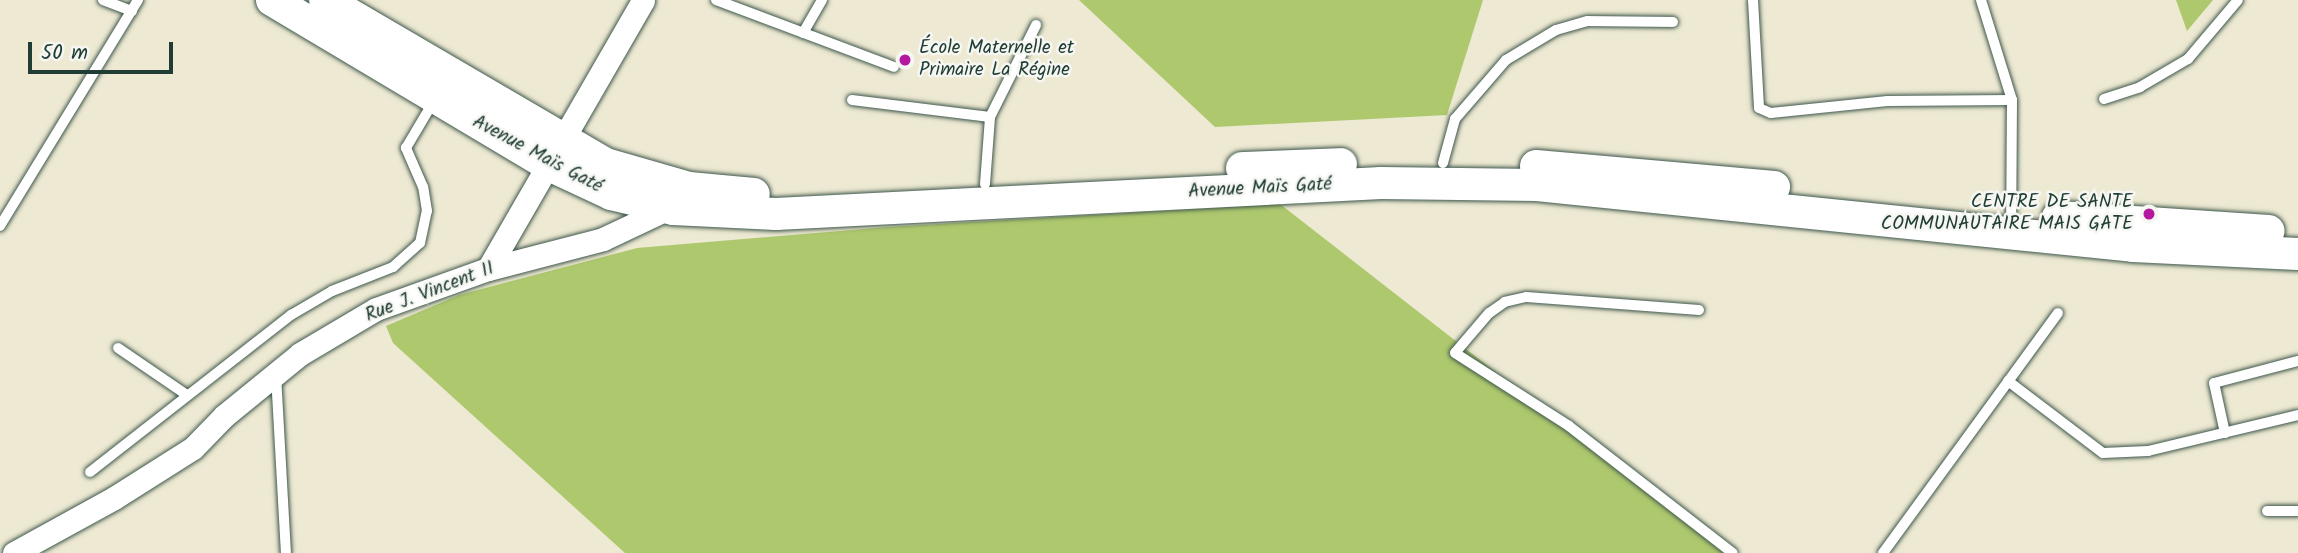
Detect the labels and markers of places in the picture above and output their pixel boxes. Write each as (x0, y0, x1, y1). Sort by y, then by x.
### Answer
place label: École Maternelle et Primaire La Régine (919, 38, 1074, 82)
marker: École Maternelle et Primaire La Régine (897, 52, 913, 68)
place label: CENTRE DE SANTE COMMUNAUTAIRE MAIS GATE (1881, 192, 2133, 236)
marker: CENTRE DE SANTE COMMUNAUTAIRE MAIS GATE (2139, 204, 2159, 224)

